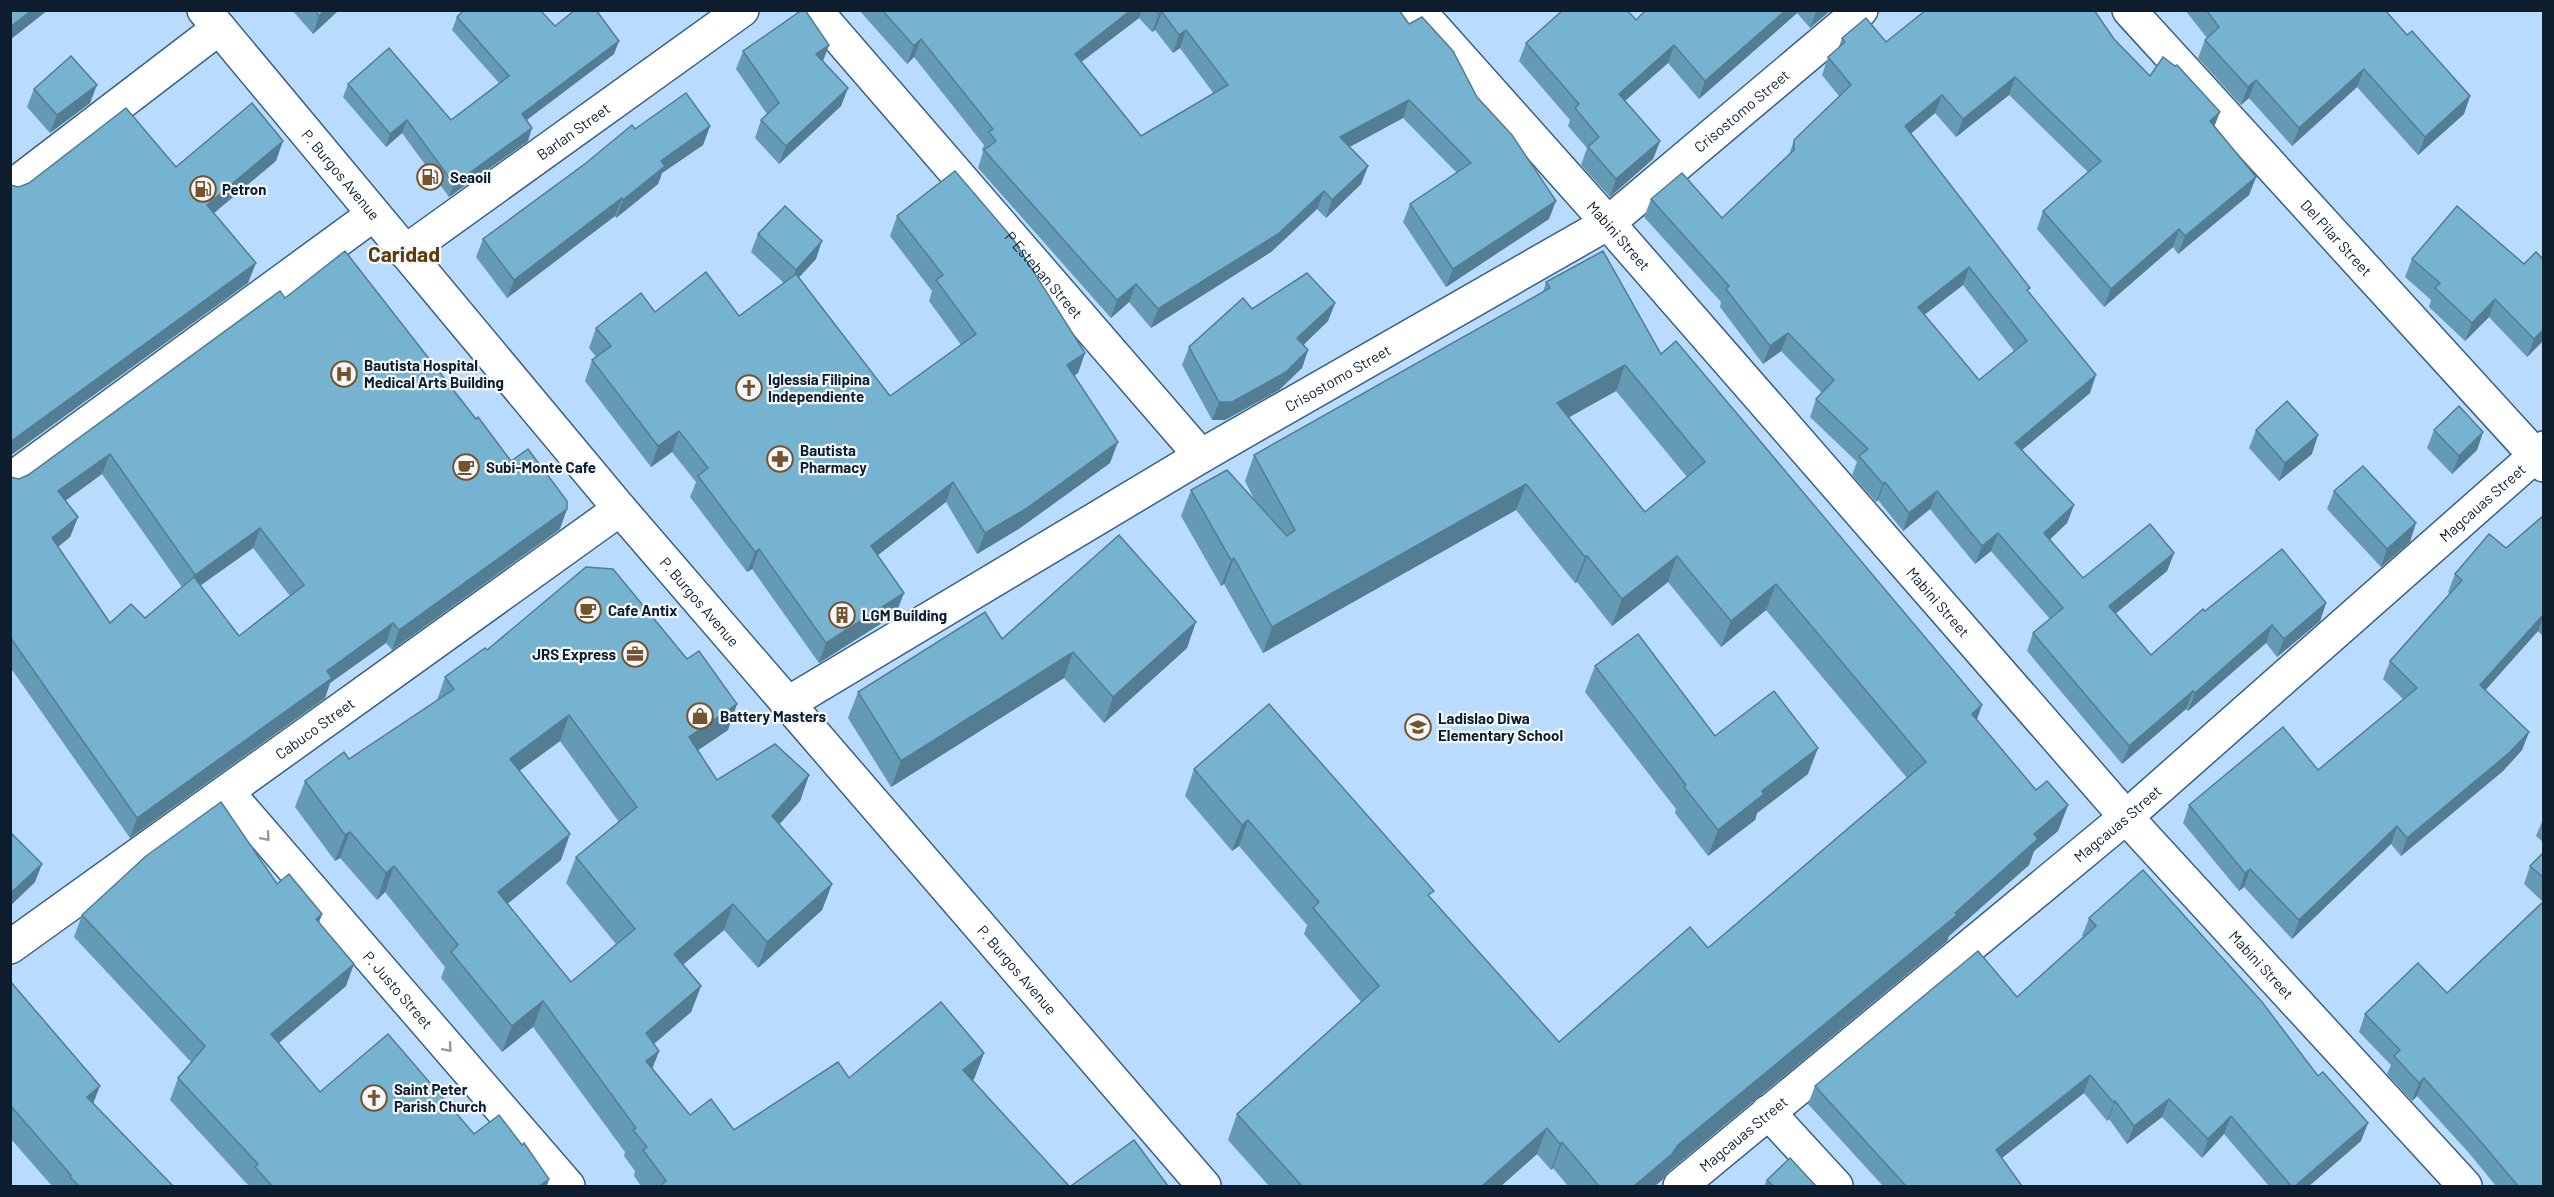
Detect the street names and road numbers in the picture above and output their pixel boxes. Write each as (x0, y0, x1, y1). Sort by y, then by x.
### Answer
street label: Crisostomo Street (1690, 65, 1793, 156)
street label: Barlan Street (533, 99, 613, 164)
street label: P. Burgos Avenue (298, 126, 384, 223)
street label: Del Pilar Street (2297, 196, 2376, 279)
street label: Mabini Street (1584, 197, 1654, 274)
street label: P Esteban Street (1001, 227, 1087, 322)
street label: Crisostomo Street (1282, 340, 1394, 415)
street label: Magcauas Street (2435, 460, 2529, 545)
street label: P. Burgos Avenue (656, 553, 743, 650)
street label: Mabini Street (1903, 563, 1973, 640)
street label: Cabuco Street (272, 694, 358, 763)
street label: Magcauas Street (2070, 781, 2165, 866)
street label: P. Burgos Avenue (974, 921, 1061, 1018)
street label: Mabini Street (2226, 927, 2297, 1002)
street label: P. Justo Street (360, 947, 437, 1032)
street label: Magcauas Street (1696, 1092, 1791, 1175)

